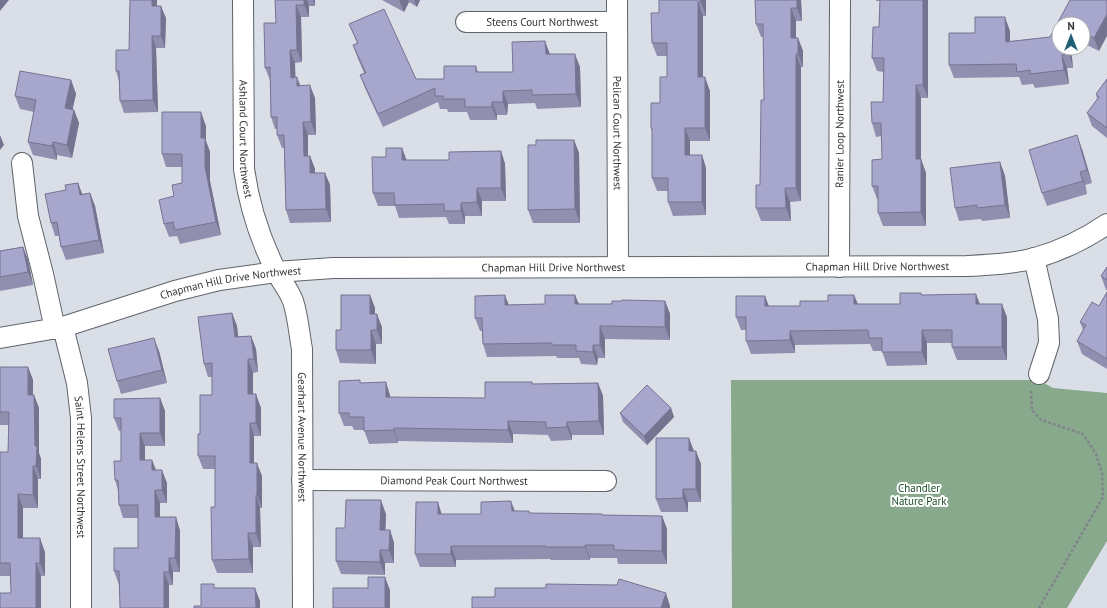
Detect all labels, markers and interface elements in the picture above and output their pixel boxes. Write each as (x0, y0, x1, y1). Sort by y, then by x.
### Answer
street label: Steens Court Northwest (486, 15, 598, 29)
north arrow (1051, 16, 1091, 56)
text: N (1067, 19, 1075, 33)
street label: Pelican Court Northwest (610, 76, 625, 191)
street label: Ashland Court Northwest (236, 80, 256, 199)
street label: Ranier Loop Northwest (832, 80, 847, 188)
street label: Chapman Hill Drive Northwest (806, 259, 949, 274)
street label: Chapman Hill Drive Northwest (482, 260, 625, 275)
street label: Chapman Hill Drive Northwest (158, 263, 302, 302)
street label: Gearhart Avenue Northwest (295, 372, 310, 502)
street label: Saint Helens Street Northwest (72, 395, 88, 539)
street label: Diamond Peak Court Northwest (380, 473, 528, 488)
park label: Chandler Nature Park (891, 481, 947, 508)

